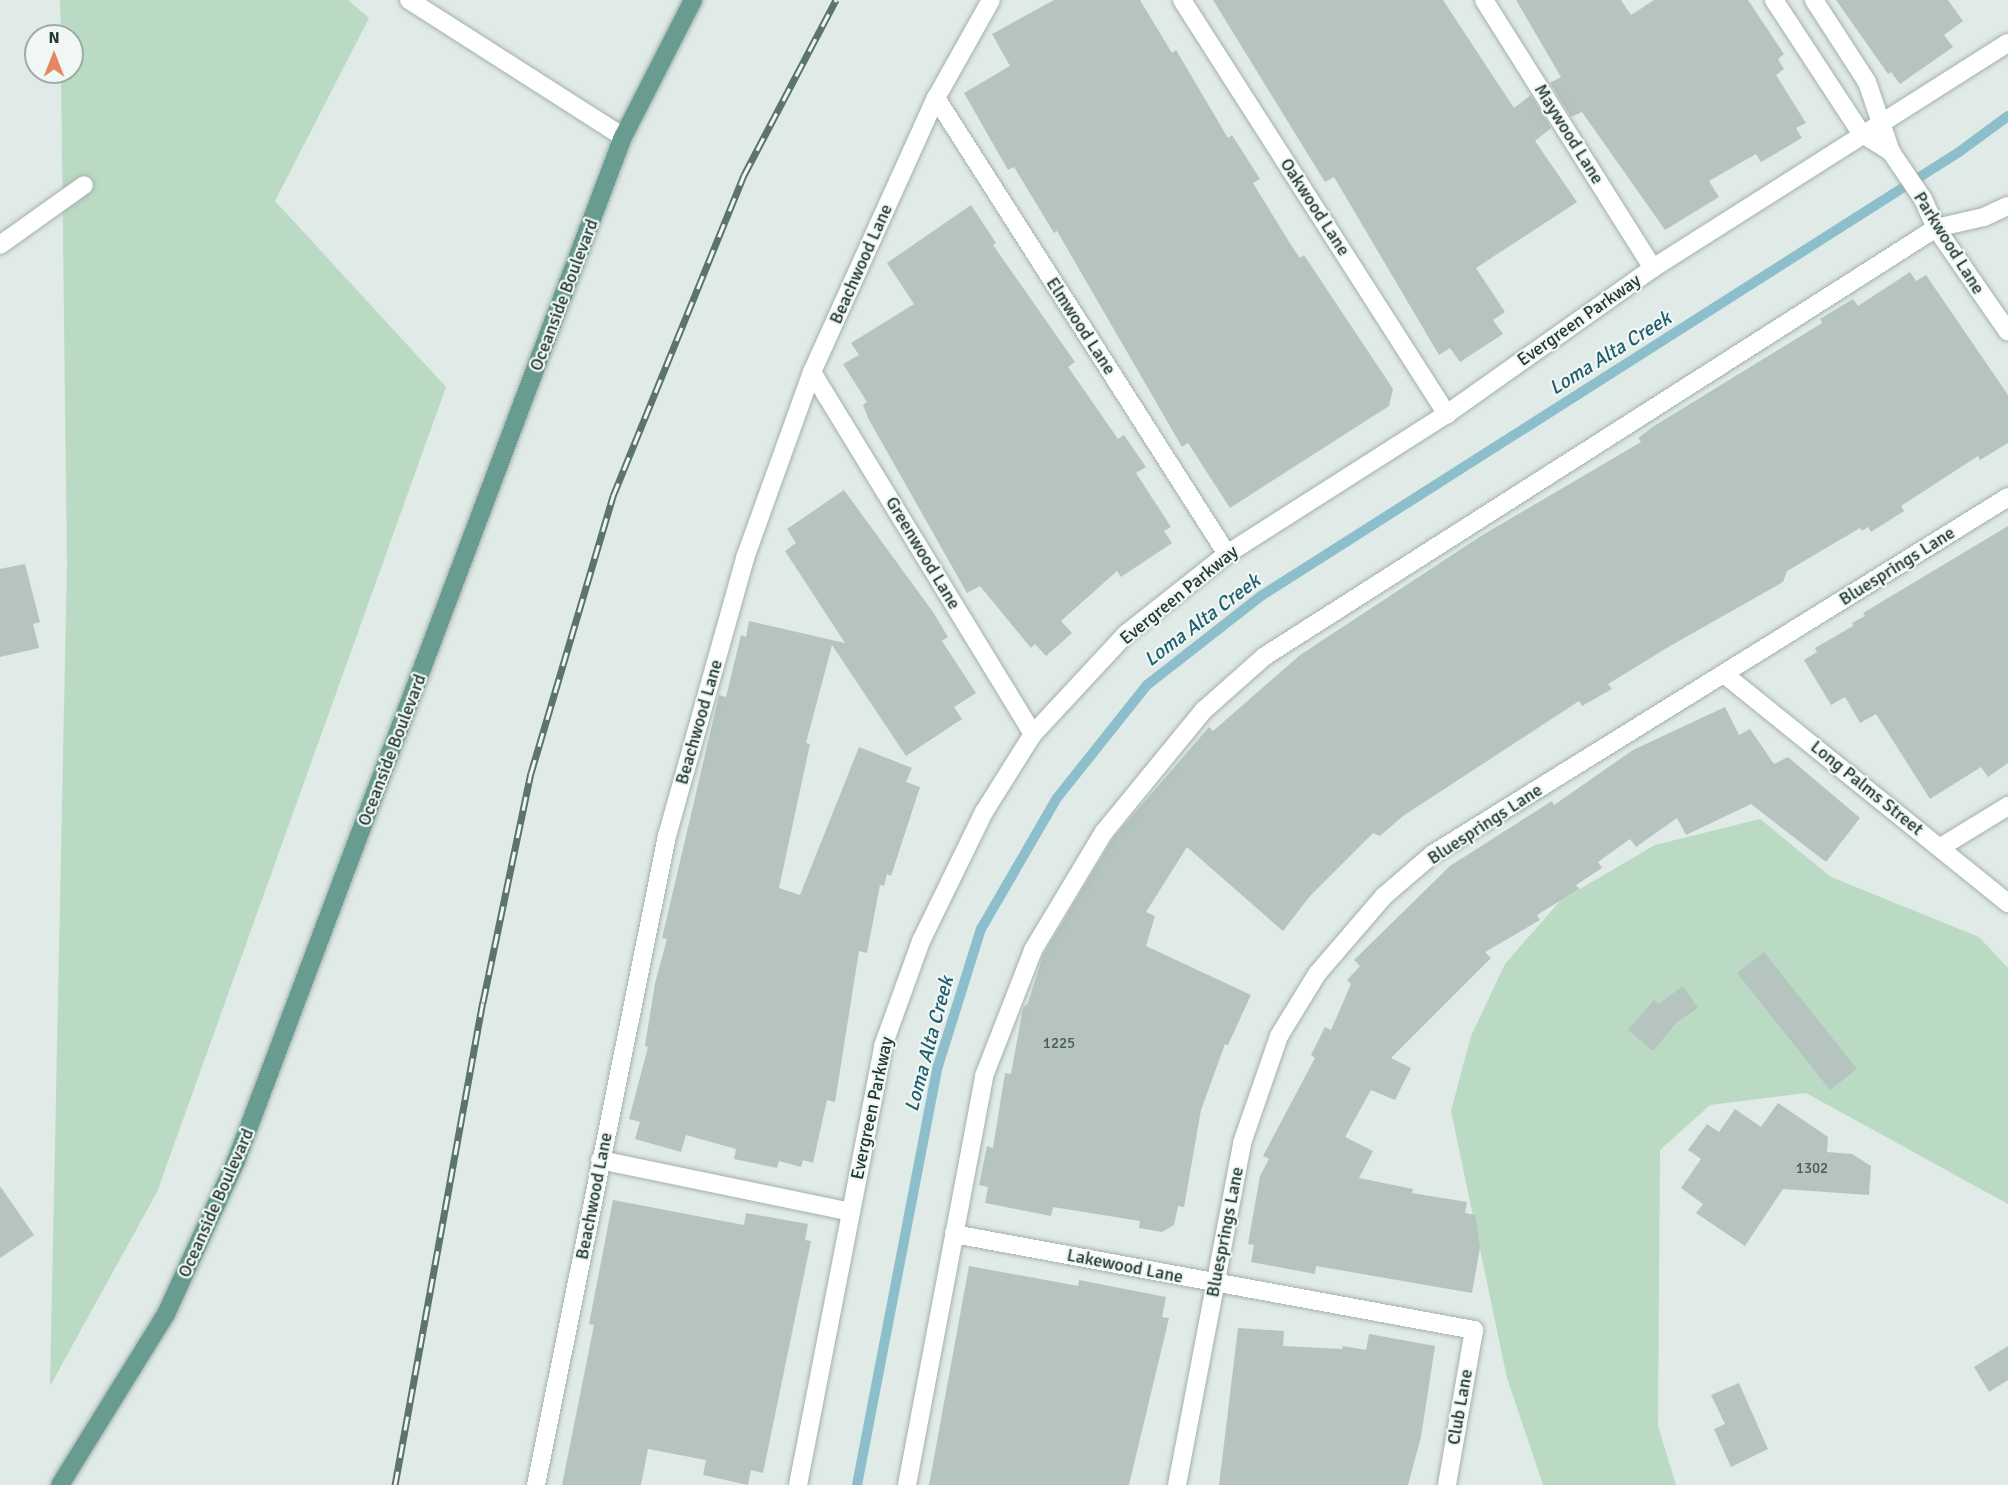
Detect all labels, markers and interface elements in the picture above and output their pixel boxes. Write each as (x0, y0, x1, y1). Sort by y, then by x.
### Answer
north arrow (24, 24, 84, 84)
text: N (48, 28, 60, 48)
street label: Maywood Lane (1530, 80, 1608, 188)
street label: Oakwood Lane (1275, 154, 1355, 260)
street label: Parkwood Lane (1909, 188, 1989, 298)
street label: Beachwood Lane (825, 201, 897, 327)
street label: Oceanside Boulevard (525, 216, 603, 374)
street label: Evergreen Parkway (1513, 269, 1645, 371)
street label: Elmwood Lane (1042, 273, 1120, 379)
water label: Loma Alta Creek (1545, 306, 1675, 400)
street label: Greenwood Lane (881, 493, 965, 613)
street label: Bluesprings Lane (1835, 522, 1959, 610)
street label: Evergreen Parkway (1116, 541, 1242, 649)
water label: Loma Alta Creek (1139, 569, 1265, 671)
street label: Beachwood Lane (671, 657, 727, 787)
street label: Oceanside Boulevard (353, 671, 431, 829)
street label: Long Palms Street (1806, 736, 1928, 840)
street label: Bluesprings Lane (1424, 779, 1546, 869)
water label: Loma Alta Creek (899, 974, 959, 1114)
street label: Evergreen Parkway (846, 1035, 898, 1181)
house number: 1225 (1043, 1035, 1075, 1053)
street label: Oceanside Boulevard (173, 1125, 259, 1281)
street label: Beachwood Lane (571, 1131, 617, 1261)
house number: 1302 (1796, 1160, 1828, 1178)
street label: Bluesprings Lane (1202, 1165, 1248, 1299)
street label: Lakewood Lane (1065, 1244, 1185, 1288)
street label: Club Lane (1443, 1367, 1477, 1447)

